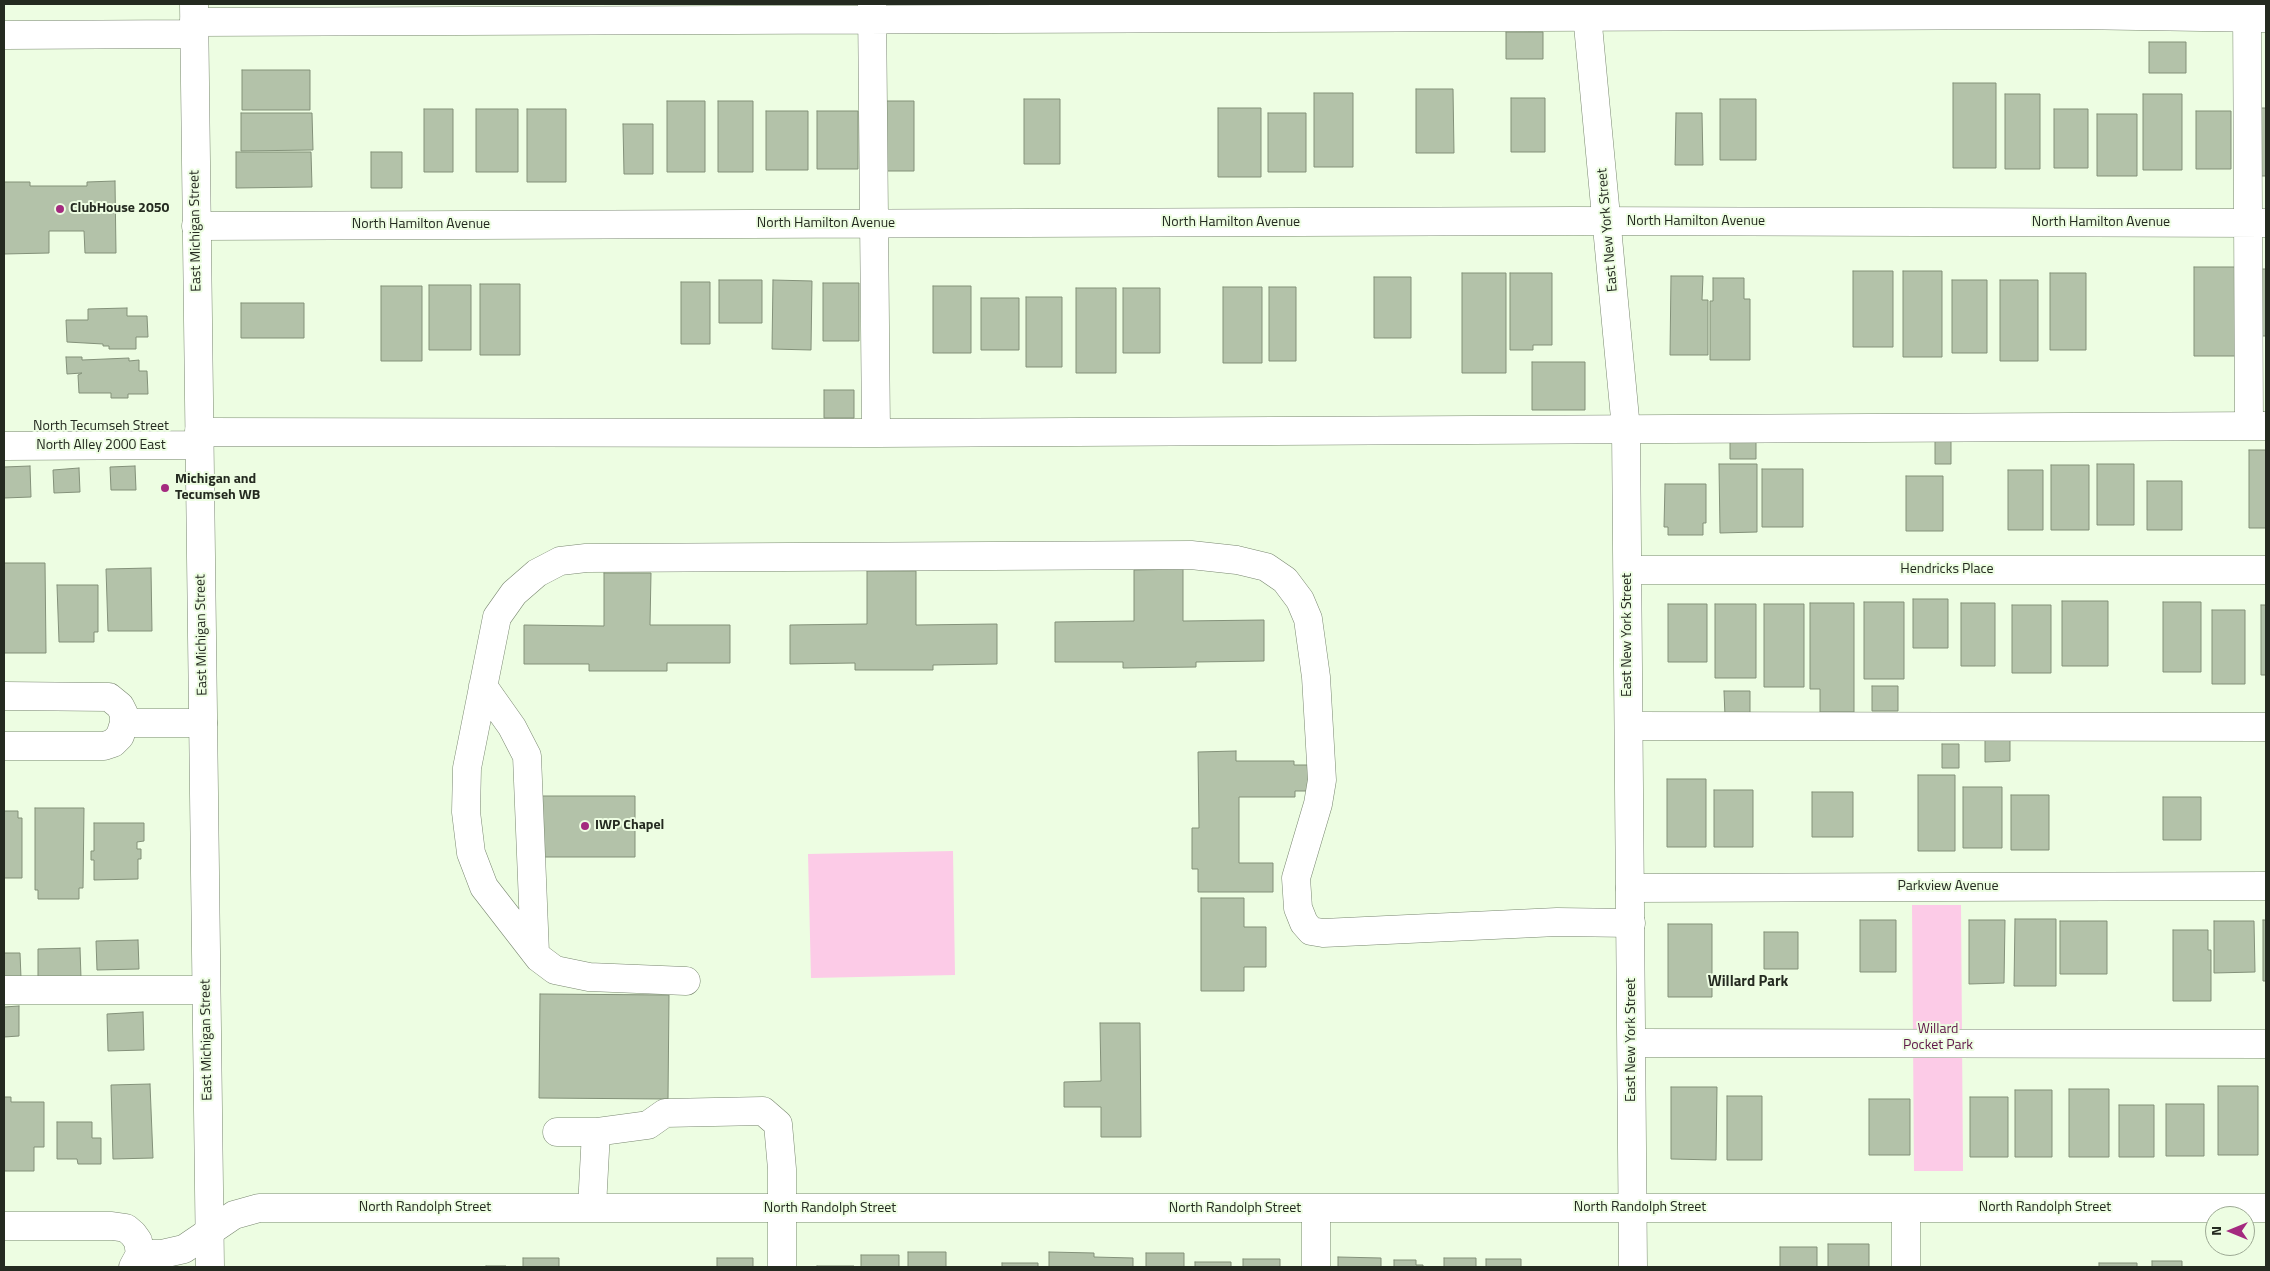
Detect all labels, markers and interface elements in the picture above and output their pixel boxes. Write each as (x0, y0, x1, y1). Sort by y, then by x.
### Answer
street label: East New York Street (1594, 167, 1622, 293)
street label: East Michigan Street (187, 170, 205, 292)
place label: ClubHouse 2050 (70, 201, 169, 217)
marker: ClubHouse 2050 (54, 203, 66, 215)
street label: North Hamilton Avenue (1627, 214, 1765, 230)
street label: North Hamilton Avenue (1162, 215, 1300, 231)
street label: North Hamilton Avenue (2032, 215, 2170, 231)
street label: North Hamilton Avenue (757, 216, 895, 232)
street label: North Hamilton Avenue (352, 217, 490, 233)
street label: North Tecumseh Street (33, 419, 169, 435)
street label: North Alley 2000 East (36, 438, 166, 454)
place label: Michigan and Tecumseh WB (175, 472, 260, 504)
marker: Michigan and Tecumseh WB (159, 482, 171, 494)
street label: Hendricks Place (1900, 562, 1994, 578)
street label: East New York Street (1620, 573, 1636, 697)
street label: East Michigan Street (193, 574, 211, 696)
place label: IWP Chapel (595, 818, 664, 834)
marker: IWP Chapel (579, 820, 591, 832)
street label: Parkview Avenue (1897, 879, 1999, 895)
district label: Willard Park (1708, 973, 1788, 991)
street label: East New York Street (1624, 978, 1640, 1102)
street label: East Michigan Street (198, 979, 216, 1101)
park label: Willard Pocket Park (1903, 1022, 1973, 1054)
street label: North Randolph Street (359, 1200, 491, 1216)
street label: North Randolph Street (1574, 1200, 1706, 1216)
street label: North Randolph Street (1979, 1200, 2111, 1216)
street label: North Randolph Street (764, 1201, 896, 1217)
street label: North Randolph Street (1169, 1201, 1301, 1217)
north arrow (2205, 1206, 2255, 1256)
text: N (2205, 1226, 2226, 1236)

